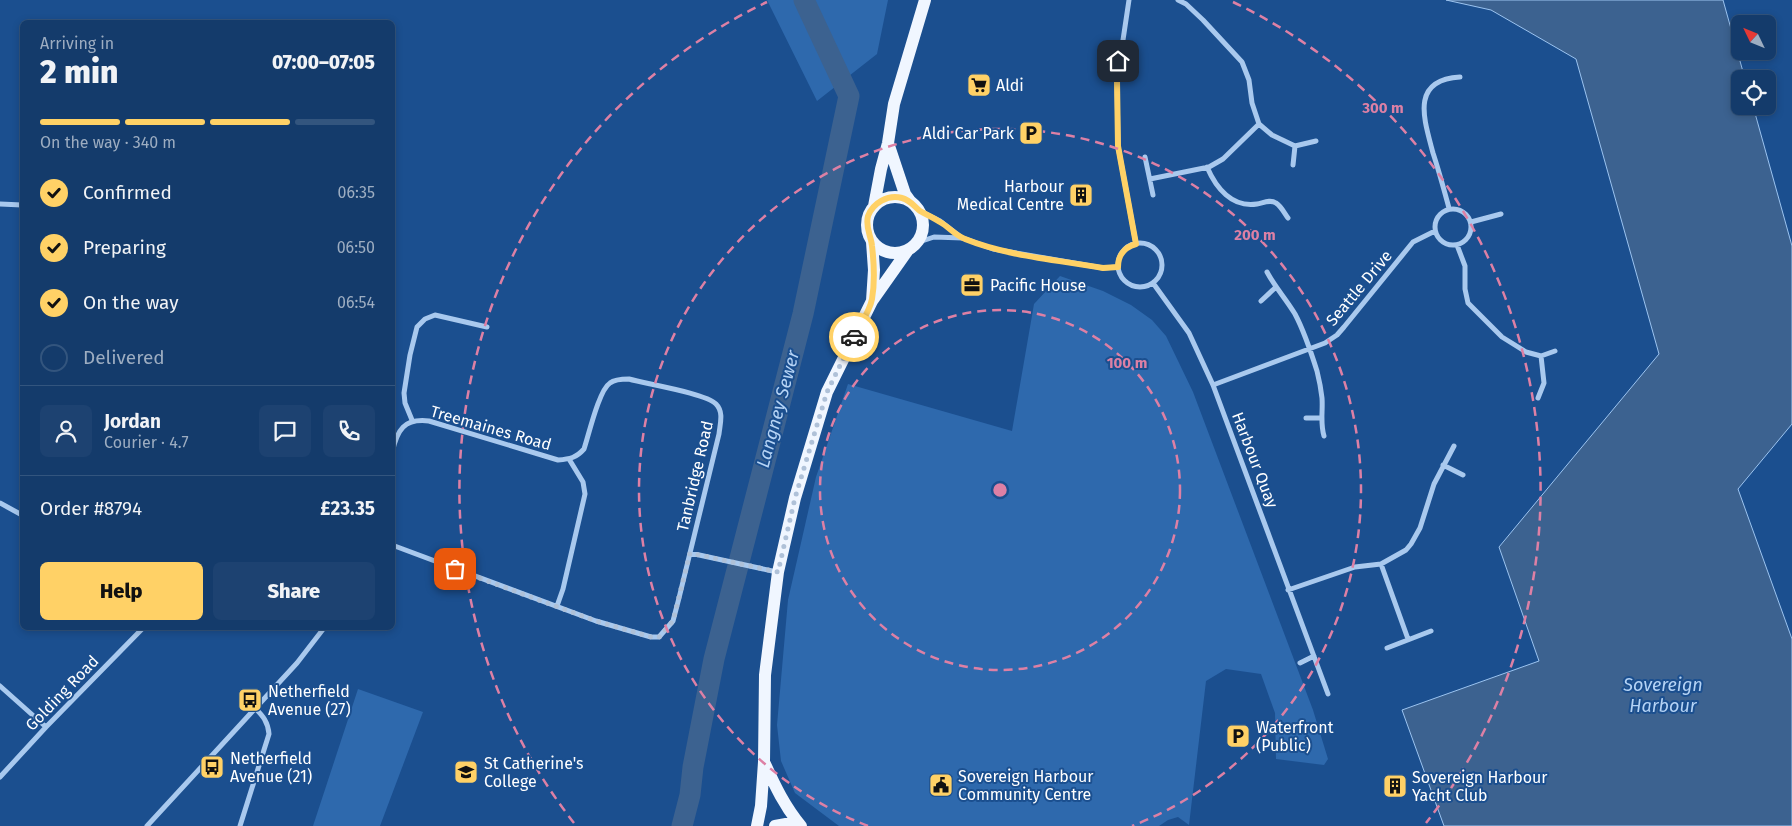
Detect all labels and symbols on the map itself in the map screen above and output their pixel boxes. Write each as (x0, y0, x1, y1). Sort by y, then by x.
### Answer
north arrow (1731, 15, 1776, 60)
pin (1097, 40, 1139, 82)
supermarket icon: Aldi (966, 72, 992, 98)
place label: Aldi (996, 76, 1024, 95)
text: 300 m (1361, 99, 1404, 117)
parking icon: Aldi Car Park (1018, 120, 1044, 146)
place label: Aldi Car Park (922, 124, 1015, 143)
place label: Harbour Medical Centre (957, 177, 1065, 214)
building icon: Harbour Medical Centre (1068, 182, 1094, 208)
text: 200 m (1234, 226, 1276, 244)
street label: Seattle Drive (1322, 246, 1396, 330)
office icon: Pacific House (959, 272, 985, 298)
place label: Pacific House (990, 276, 1086, 295)
courier (829, 312, 879, 362)
water label: Langney Sewer (752, 347, 805, 470)
text: 100 m (1107, 354, 1147, 372)
street label: Treemaines Road (429, 402, 553, 454)
street label: Harbour Quay (1228, 409, 1282, 511)
street label: Tanbridge Road (673, 419, 717, 533)
centre of rings (991, 481, 1009, 499)
pin (434, 548, 476, 590)
street label: Golding Road (21, 652, 103, 734)
water label: Sovereign Harbour (1622, 674, 1703, 717)
place label: Netherfield Avenue (27) (268, 682, 351, 719)
bus stop icon: Netherfield Avenue (27) (237, 687, 263, 713)
place label: Waterfront (Public) (1256, 718, 1334, 755)
parking icon: Waterfront (Public) (1225, 723, 1251, 749)
place label: Netherfield Avenue (21) (230, 749, 312, 786)
bus stop icon: Netherfield Avenue (21) (199, 754, 225, 780)
place label: St Catherine's College (484, 754, 584, 791)
school or university icon: St Catherine's College (453, 759, 479, 785)
place label: Sovereign Harbour Community Centre (958, 767, 1094, 804)
place label: Sovereign Harbour Yacht Club (1412, 768, 1548, 805)
public building icon: Sovereign Harbour Community Centre (928, 772, 954, 798)
building icon: Sovereign Harbour Yacht Club (1382, 773, 1408, 799)

